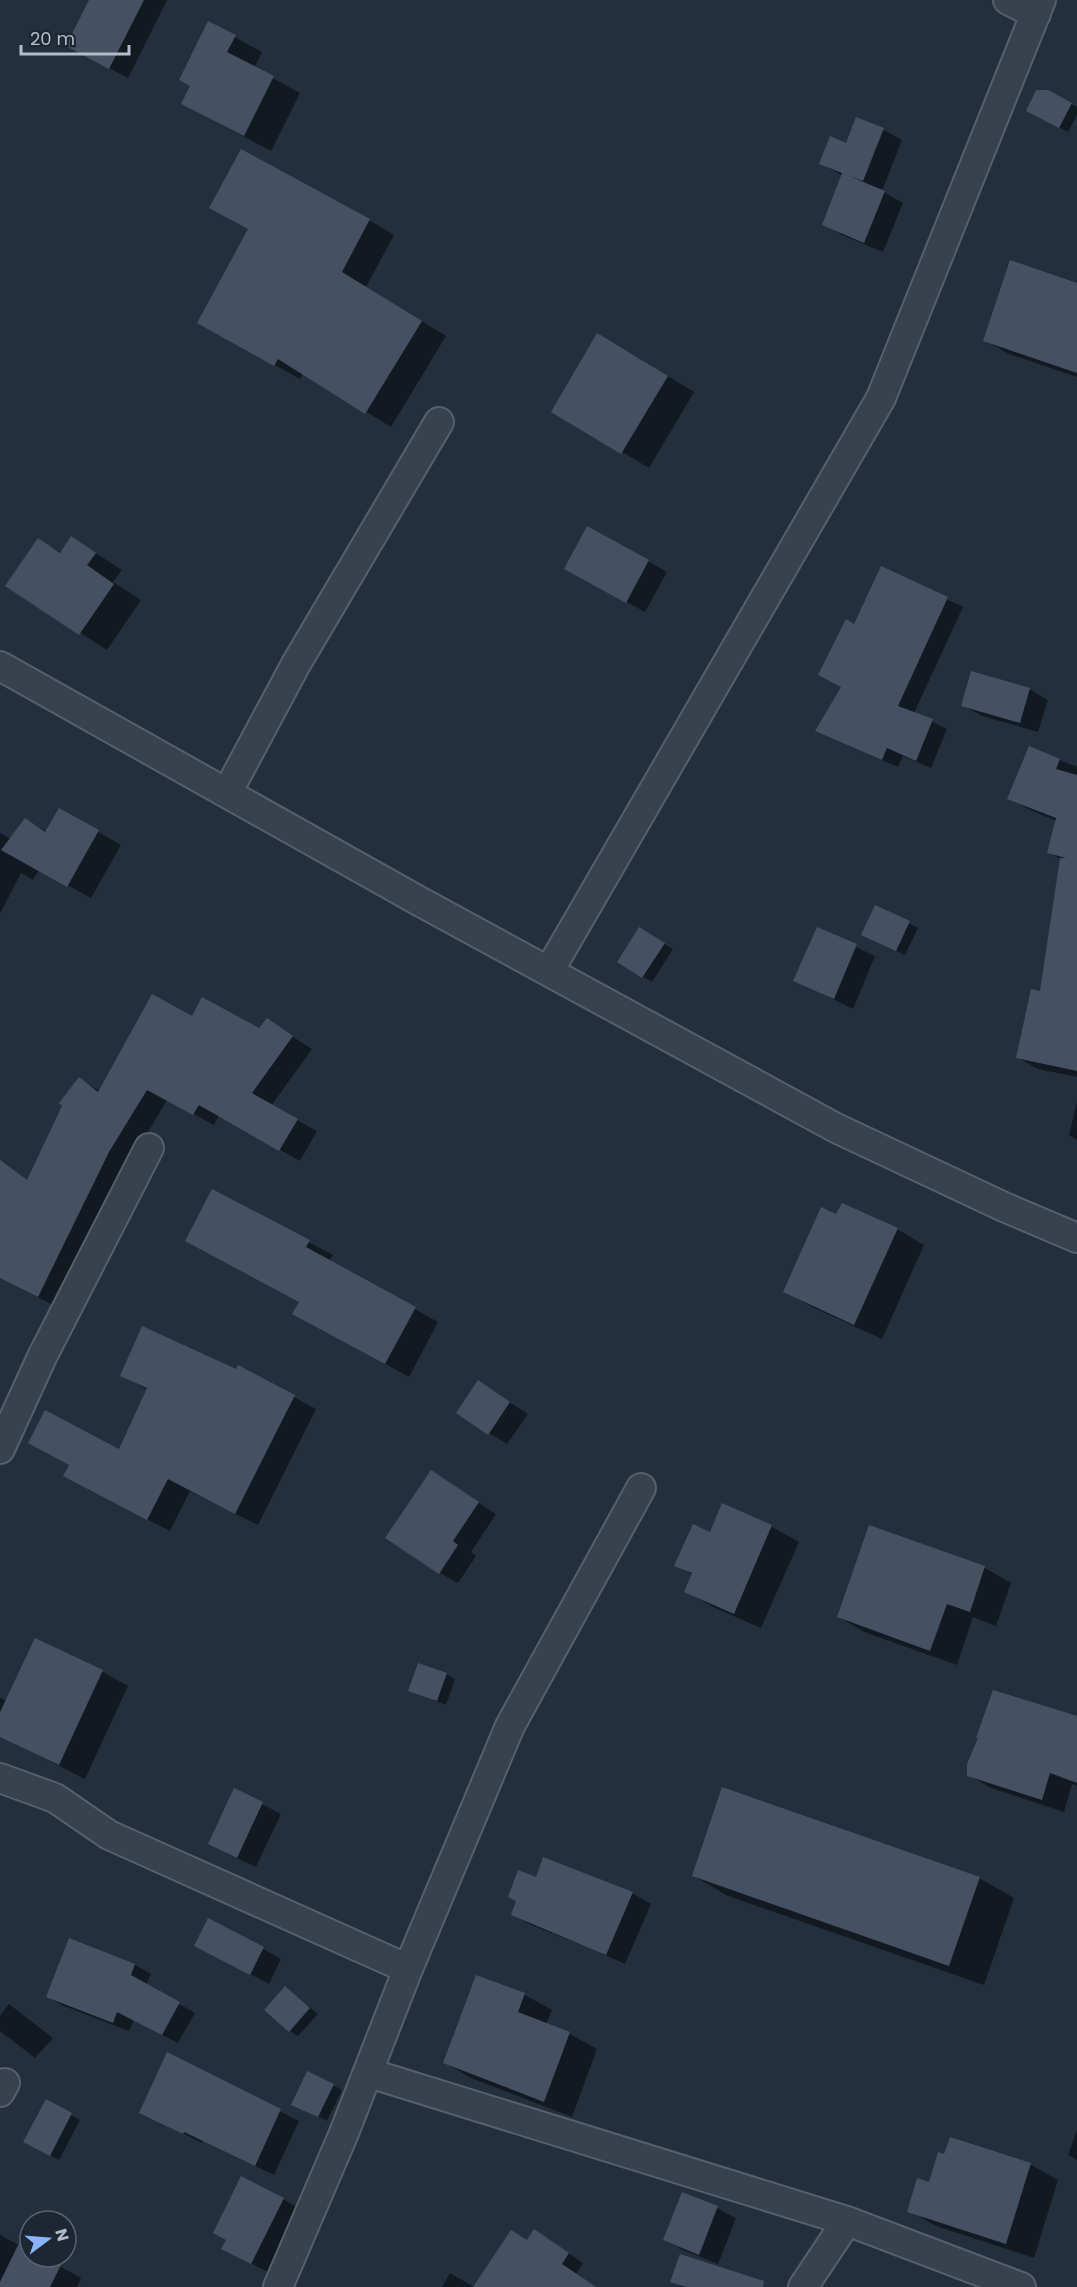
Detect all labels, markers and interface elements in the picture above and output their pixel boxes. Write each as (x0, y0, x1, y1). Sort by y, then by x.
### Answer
scale bar (21, 18, 129, 56)
text: 20 m (30, 26, 75, 51)
north arrow (18, 2209, 78, 2269)
text: N (49, 2226, 75, 2244)

